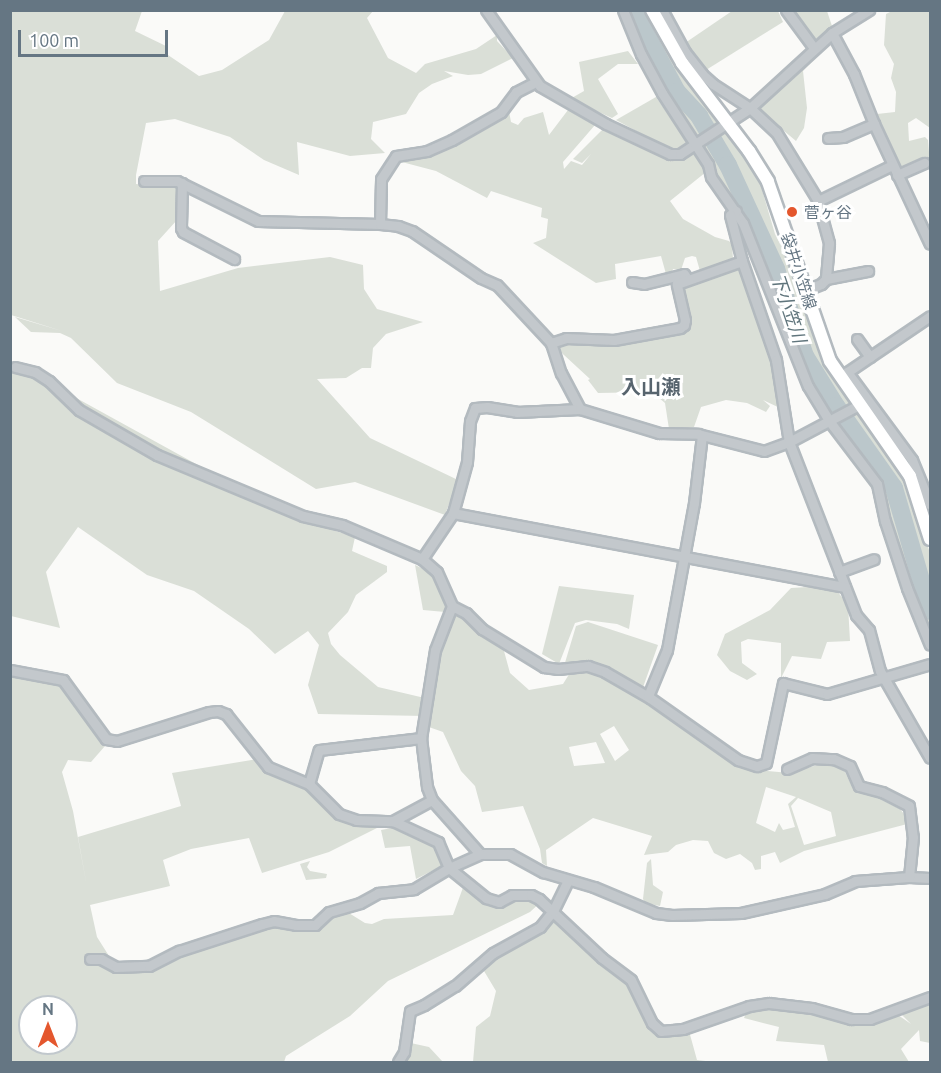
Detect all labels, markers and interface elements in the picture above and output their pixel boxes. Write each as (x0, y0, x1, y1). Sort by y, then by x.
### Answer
scale bar (21, 18, 171, 56)
text: 100 m (29, 30, 79, 50)
place label: 菅ヶ谷 (804, 202, 852, 222)
marker: 菅ヶ谷 (785, 205, 799, 219)
street label: 袋井小笠線 (778, 230, 820, 312)
water label: 下小笠川 (767, 270, 811, 346)
district label: 入山瀬 (621, 374, 681, 398)
north arrow (18, 995, 78, 1055)
text: N (42, 1000, 54, 1018)

